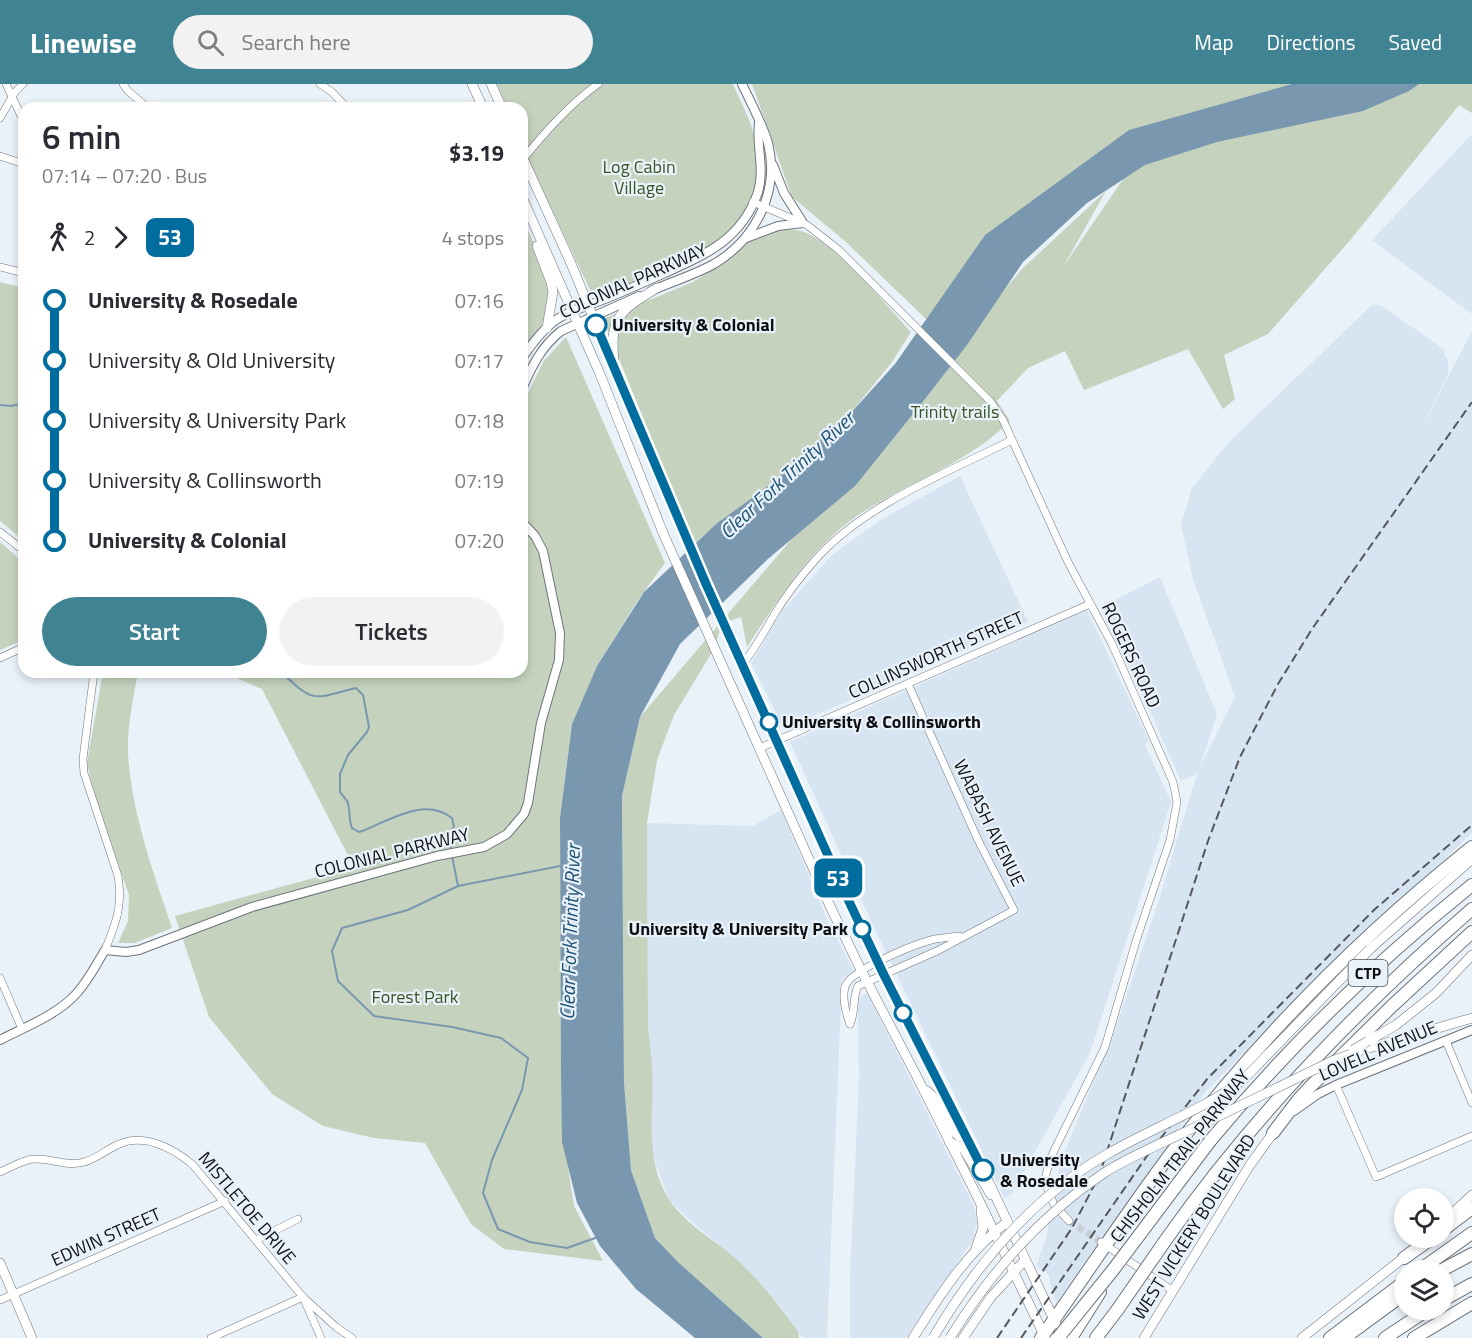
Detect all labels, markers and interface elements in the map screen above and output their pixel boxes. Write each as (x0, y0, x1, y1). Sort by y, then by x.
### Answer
search box (173, 15, 593, 69)
text: Linewise (30, 21, 137, 64)
text: Search here (242, 25, 351, 59)
icon: search (194, 26, 227, 59)
text: Map (1194, 26, 1234, 58)
text: Directions (1267, 26, 1356, 58)
text: Saved (1389, 26, 1442, 58)
text: 6 min (42, 112, 121, 162)
text: $3.19 (449, 136, 504, 170)
park label: Log Cabin Village (602, 153, 676, 201)
text: 07:14 – 07:20 · Bus (42, 160, 207, 191)
icon: walk (42, 221, 75, 254)
icon: forward (104, 221, 137, 254)
text: 53 (158, 221, 182, 253)
text: 2 (84, 222, 95, 253)
text: 4 stops (442, 222, 504, 253)
street label: COLONIAL PARKWAY (555, 236, 711, 325)
text: University & Rosedale (88, 283, 298, 317)
text: 07:16 (455, 285, 504, 316)
place label: University & Colonial (612, 311, 775, 338)
marker: University & Colonial (585, 314, 607, 336)
text: University & Old University (88, 343, 336, 377)
text: 07:17 (455, 345, 504, 376)
park label: Trinity trails (911, 398, 999, 425)
water label: Clear Fork Trinity River (712, 402, 863, 546)
text: University & University Park (88, 403, 346, 437)
text: 07:18 (455, 405, 504, 436)
text: University & Collinsworth (88, 463, 322, 497)
text: 07:19 (455, 465, 504, 496)
text: University & Colonial (88, 523, 287, 557)
text: 07:20 (455, 525, 504, 556)
button: Start (42, 597, 267, 666)
button: Tickets (279, 597, 504, 666)
street label: ROGERS ROAD (1095, 597, 1168, 712)
street label: COLLINSWORTH STREET (844, 604, 1028, 705)
place label: University & Collinsworth (782, 708, 981, 735)
marker: University & Collinsworth (760, 713, 778, 731)
street label: WABASH AVENUE (947, 755, 1032, 891)
street label: COLONIAL PARKWAY (312, 820, 472, 885)
water label: Clear Fork Trinity River (551, 841, 588, 1020)
line badge: 53 (811, 858, 865, 898)
text: 53 (826, 862, 850, 894)
place label: University & University Park (628, 915, 849, 942)
marker: University & University Park (853, 920, 871, 938)
road number: CTP (1348, 960, 1388, 986)
park label: Forest Park (372, 983, 459, 1010)
unlabelled marker (894, 1004, 912, 1022)
street label: LOVELL AVENUE (1315, 1013, 1441, 1088)
street label: CHISHOLM TRAIL PARKWAY (1103, 1063, 1256, 1248)
street label: WEST VICKERY BOULEVARD (1125, 1128, 1262, 1325)
street label: MISTLETOE DRIVE (192, 1145, 303, 1270)
place label: University & Rosedale (1000, 1146, 1088, 1194)
marker: University & Rosedale (972, 1159, 994, 1181)
map controls (1394, 1188, 1454, 1320)
button: locate (1394, 1188, 1454, 1248)
street label: EDWIN STREET (47, 1200, 166, 1273)
button: layers (1394, 1260, 1454, 1320)

